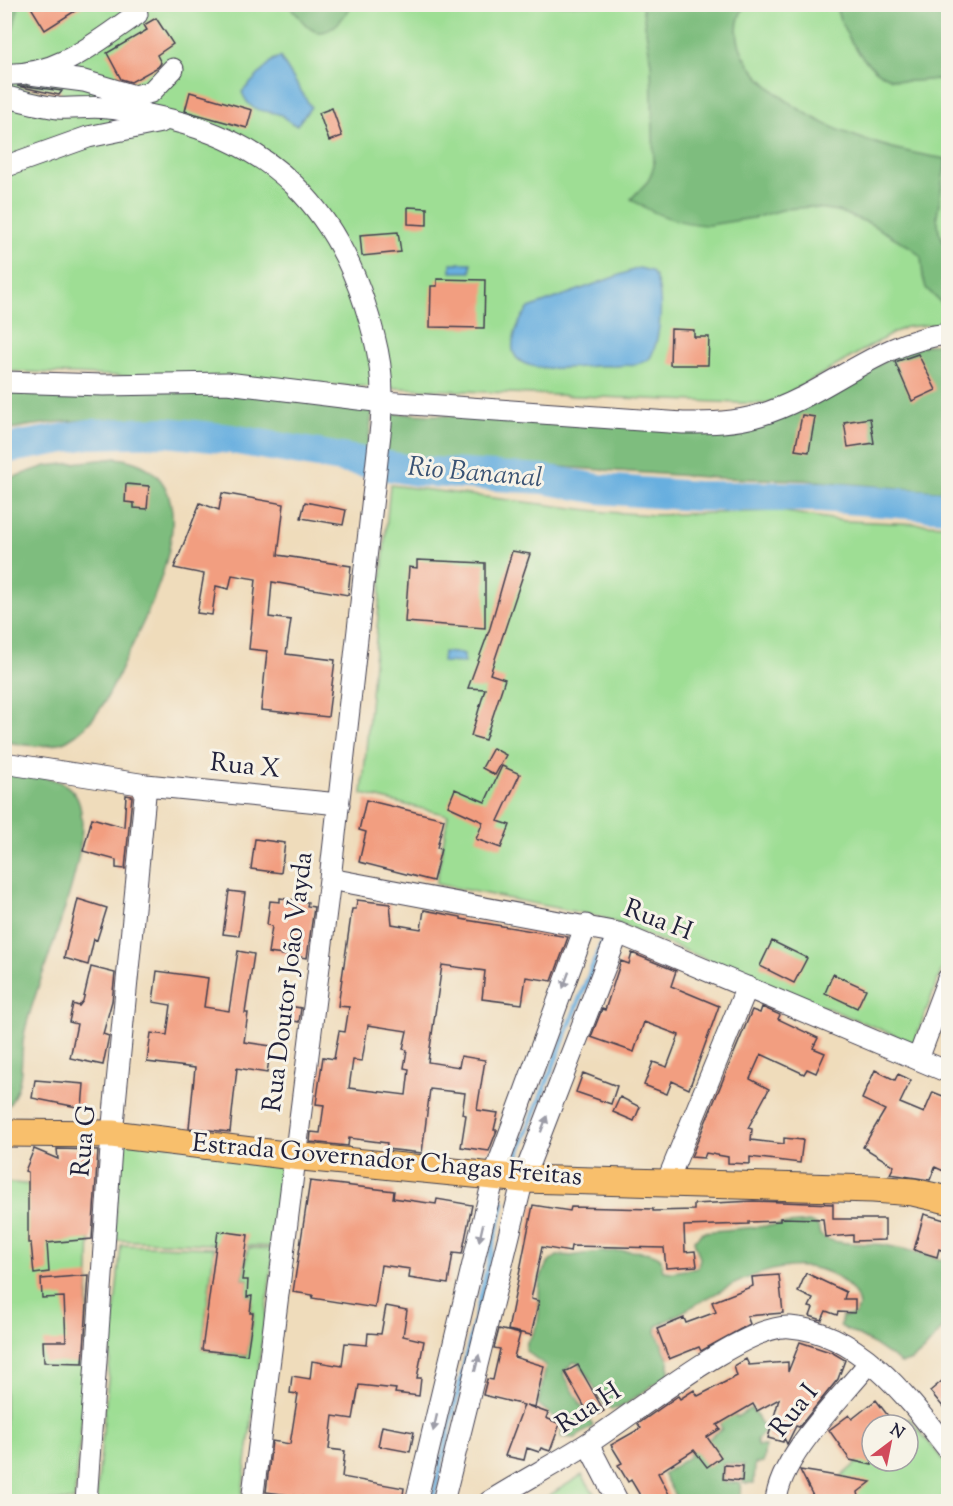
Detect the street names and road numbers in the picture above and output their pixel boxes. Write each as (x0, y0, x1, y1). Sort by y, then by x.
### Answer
street label: Rua X (208, 745, 282, 789)
street label: Rua Doutor João Vayda (255, 850, 323, 1114)
street label: Rua H (618, 891, 698, 951)
street label: Rua G (63, 1104, 107, 1178)
street label: Estrada Governador Chagas Freitas (190, 1126, 584, 1196)
street label: Rua H (549, 1374, 629, 1444)
street label: Rua I (762, 1376, 828, 1446)

